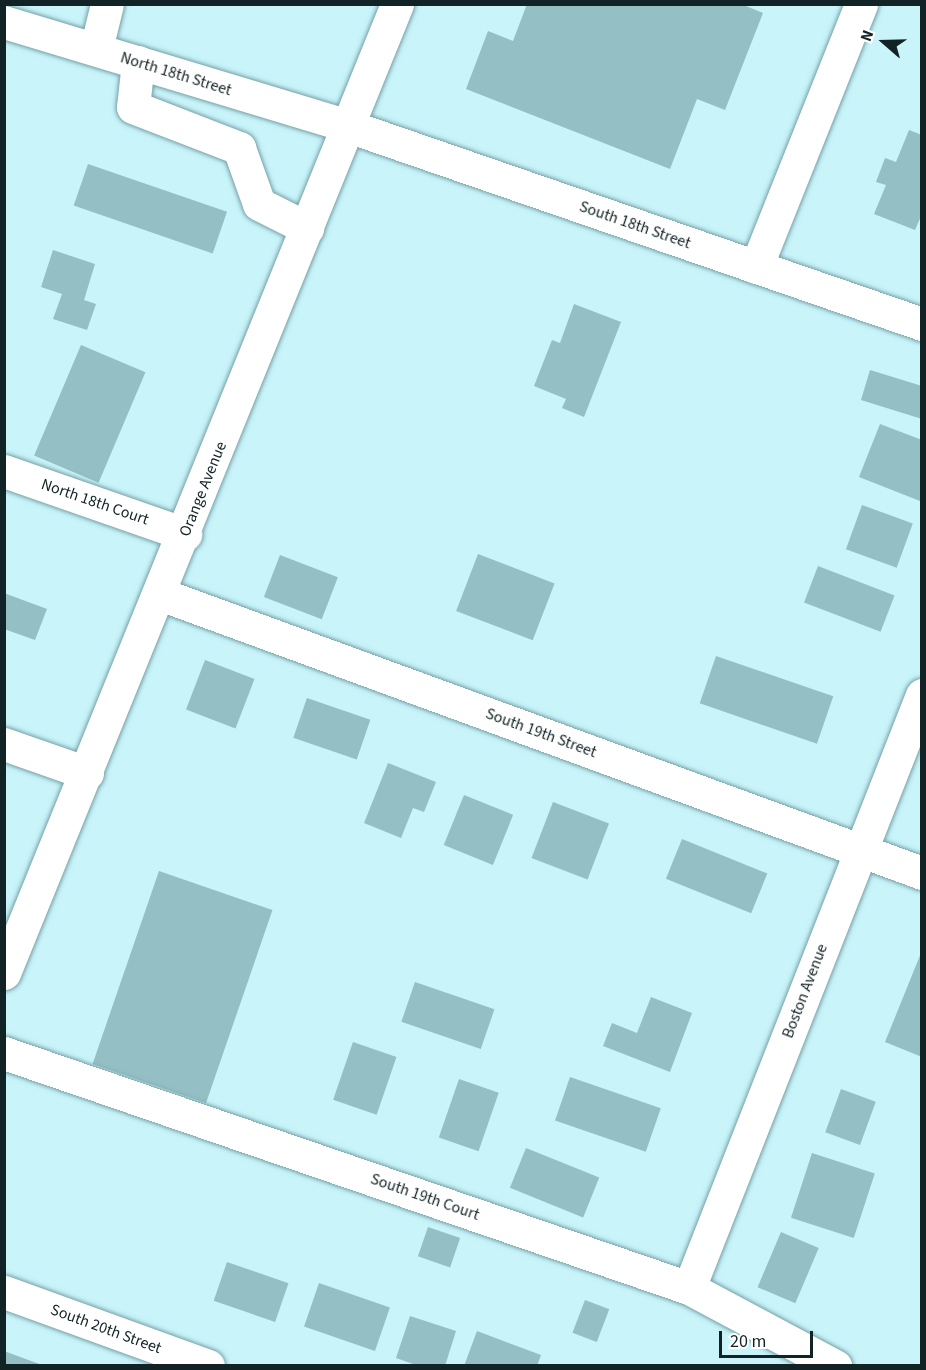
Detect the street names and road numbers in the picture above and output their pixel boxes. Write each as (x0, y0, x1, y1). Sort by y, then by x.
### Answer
street label: North 18th Street (118, 48, 234, 100)
street label: South 18th Street (577, 197, 693, 253)
street label: Orange Avenue (175, 439, 231, 539)
street label: North 18th Court (39, 475, 151, 529)
street label: South 19th Street (483, 704, 599, 762)
street label: Boston Avenue (778, 941, 832, 1041)
street label: South 19th Court (368, 1169, 482, 1225)
street label: South 20th Street (48, 1300, 164, 1358)

